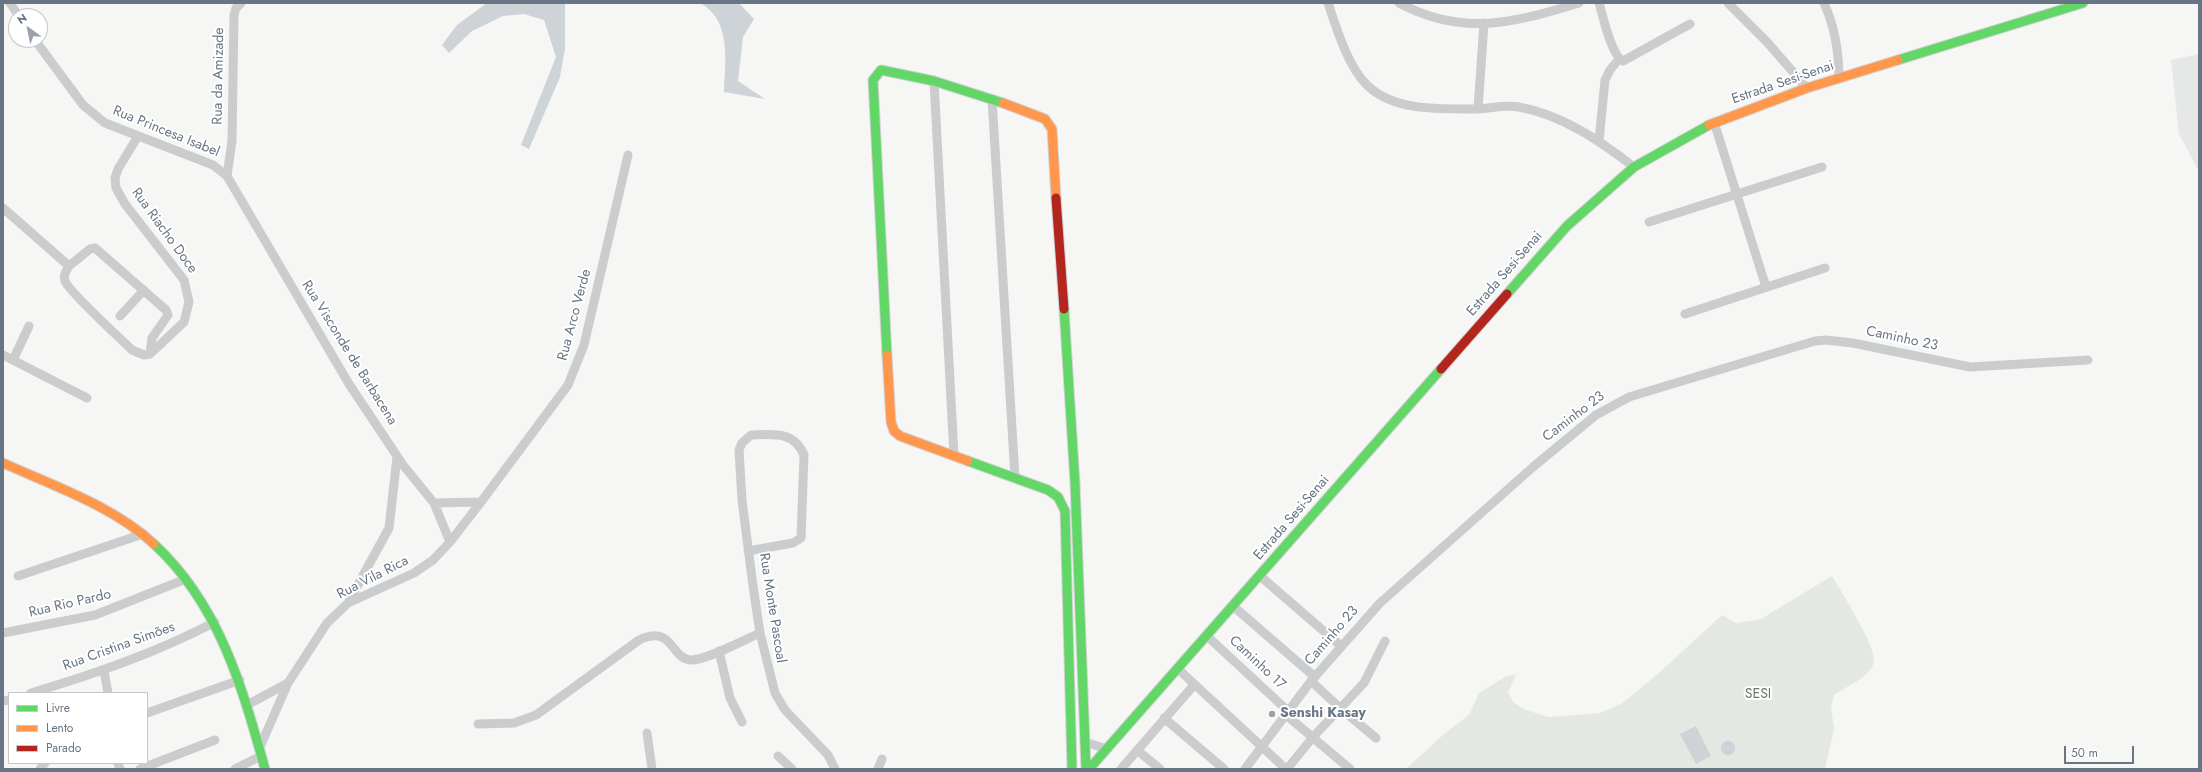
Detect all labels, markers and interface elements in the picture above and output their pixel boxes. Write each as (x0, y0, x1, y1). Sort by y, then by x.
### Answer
north arrow (8, 8, 48, 48)
text: N (14, 10, 30, 28)
street label: Rua da Amizade (210, 27, 228, 125)
street label: Estrada Sesi-Senai (1730, 58, 1836, 108)
street label: Rua Princesa Isabel (110, 103, 222, 161)
street label: Rua Riacho Doce (127, 185, 201, 277)
street label: Estrada Sesi-Senai (1464, 228, 1546, 320)
street label: Rua Arco Verde (555, 268, 595, 362)
street label: Rua Visconde de Barbacena (298, 278, 400, 428)
street label: Caminho 23 (1865, 323, 1939, 355)
street label: Caminho 23 (1540, 388, 1608, 446)
street label: Estrada Sesi-Senai (1251, 472, 1333, 564)
street label: Rua Monte Pascoal (755, 552, 789, 664)
street label: Rua Vila Rica (334, 553, 412, 603)
street label: Rua Rio Pardo (27, 586, 113, 622)
street label: Caminho 23 (1302, 603, 1362, 669)
street label: Rua Cristina Simões (61, 619, 177, 675)
street label: Caminho 17 (1225, 633, 1289, 693)
park label: SESI (1745, 687, 1771, 703)
legend (8, 692, 148, 764)
text: Livre (46, 699, 70, 717)
place label: Senshi Kasay (1280, 706, 1366, 722)
marker: Senshi Kasay (1267, 709, 1277, 719)
text: Lento (46, 719, 73, 737)
scale bar (2066, 738, 2136, 764)
text: Parado (46, 739, 81, 757)
text: 50 m (2071, 744, 2098, 762)

